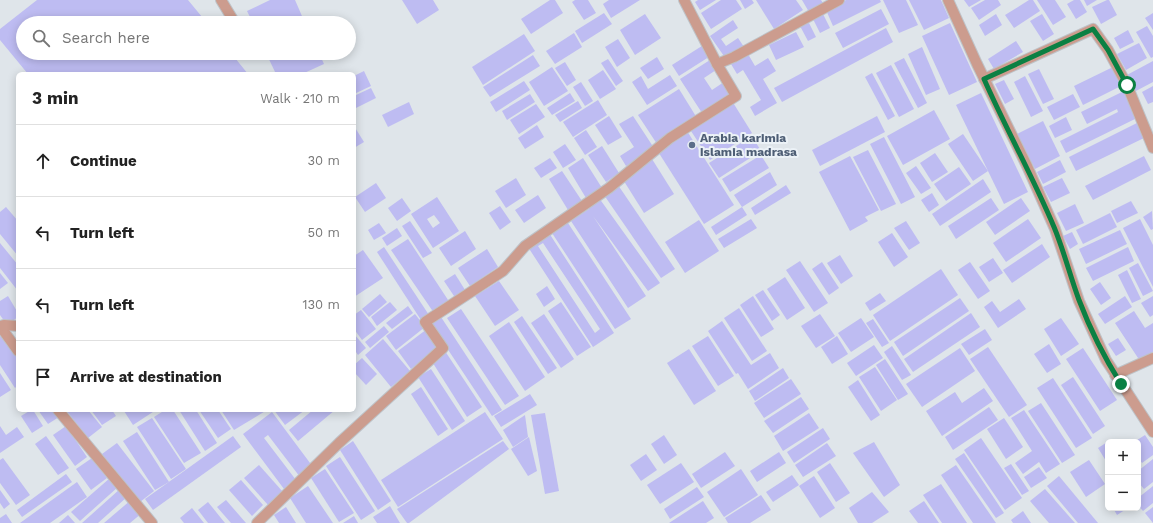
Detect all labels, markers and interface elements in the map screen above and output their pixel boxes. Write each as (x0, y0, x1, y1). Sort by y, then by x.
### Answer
search box (16, 16, 356, 60)
icon: search (30, 27, 52, 49)
text: Search here (62, 29, 150, 47)
route start (1118, 76, 1136, 94)
text: 3 min (32, 88, 78, 108)
text: Walk · 210 m (260, 91, 340, 106)
place label: Arabia karimia islamia madrasa (700, 131, 797, 159)
marker: Arabia karimia islamia madrasa (687, 140, 697, 150)
icon: ahead (32, 150, 54, 172)
text: Continue (70, 152, 137, 170)
text: 30 m (308, 153, 340, 168)
icon: left (32, 222, 54, 244)
text: Turn left (70, 224, 134, 242)
text: 50 m (308, 225, 340, 240)
icon: left (32, 294, 54, 316)
text: Turn left (70, 296, 134, 314)
text: 130 m (302, 297, 340, 312)
icon: arrive (32, 366, 54, 388)
text: Arrive at destination (70, 368, 222, 386)
route end (1112, 375, 1130, 393)
map controls (1105, 439, 1141, 511)
button: + (1105, 439, 1141, 475)
button: − (1105, 475, 1141, 511)

